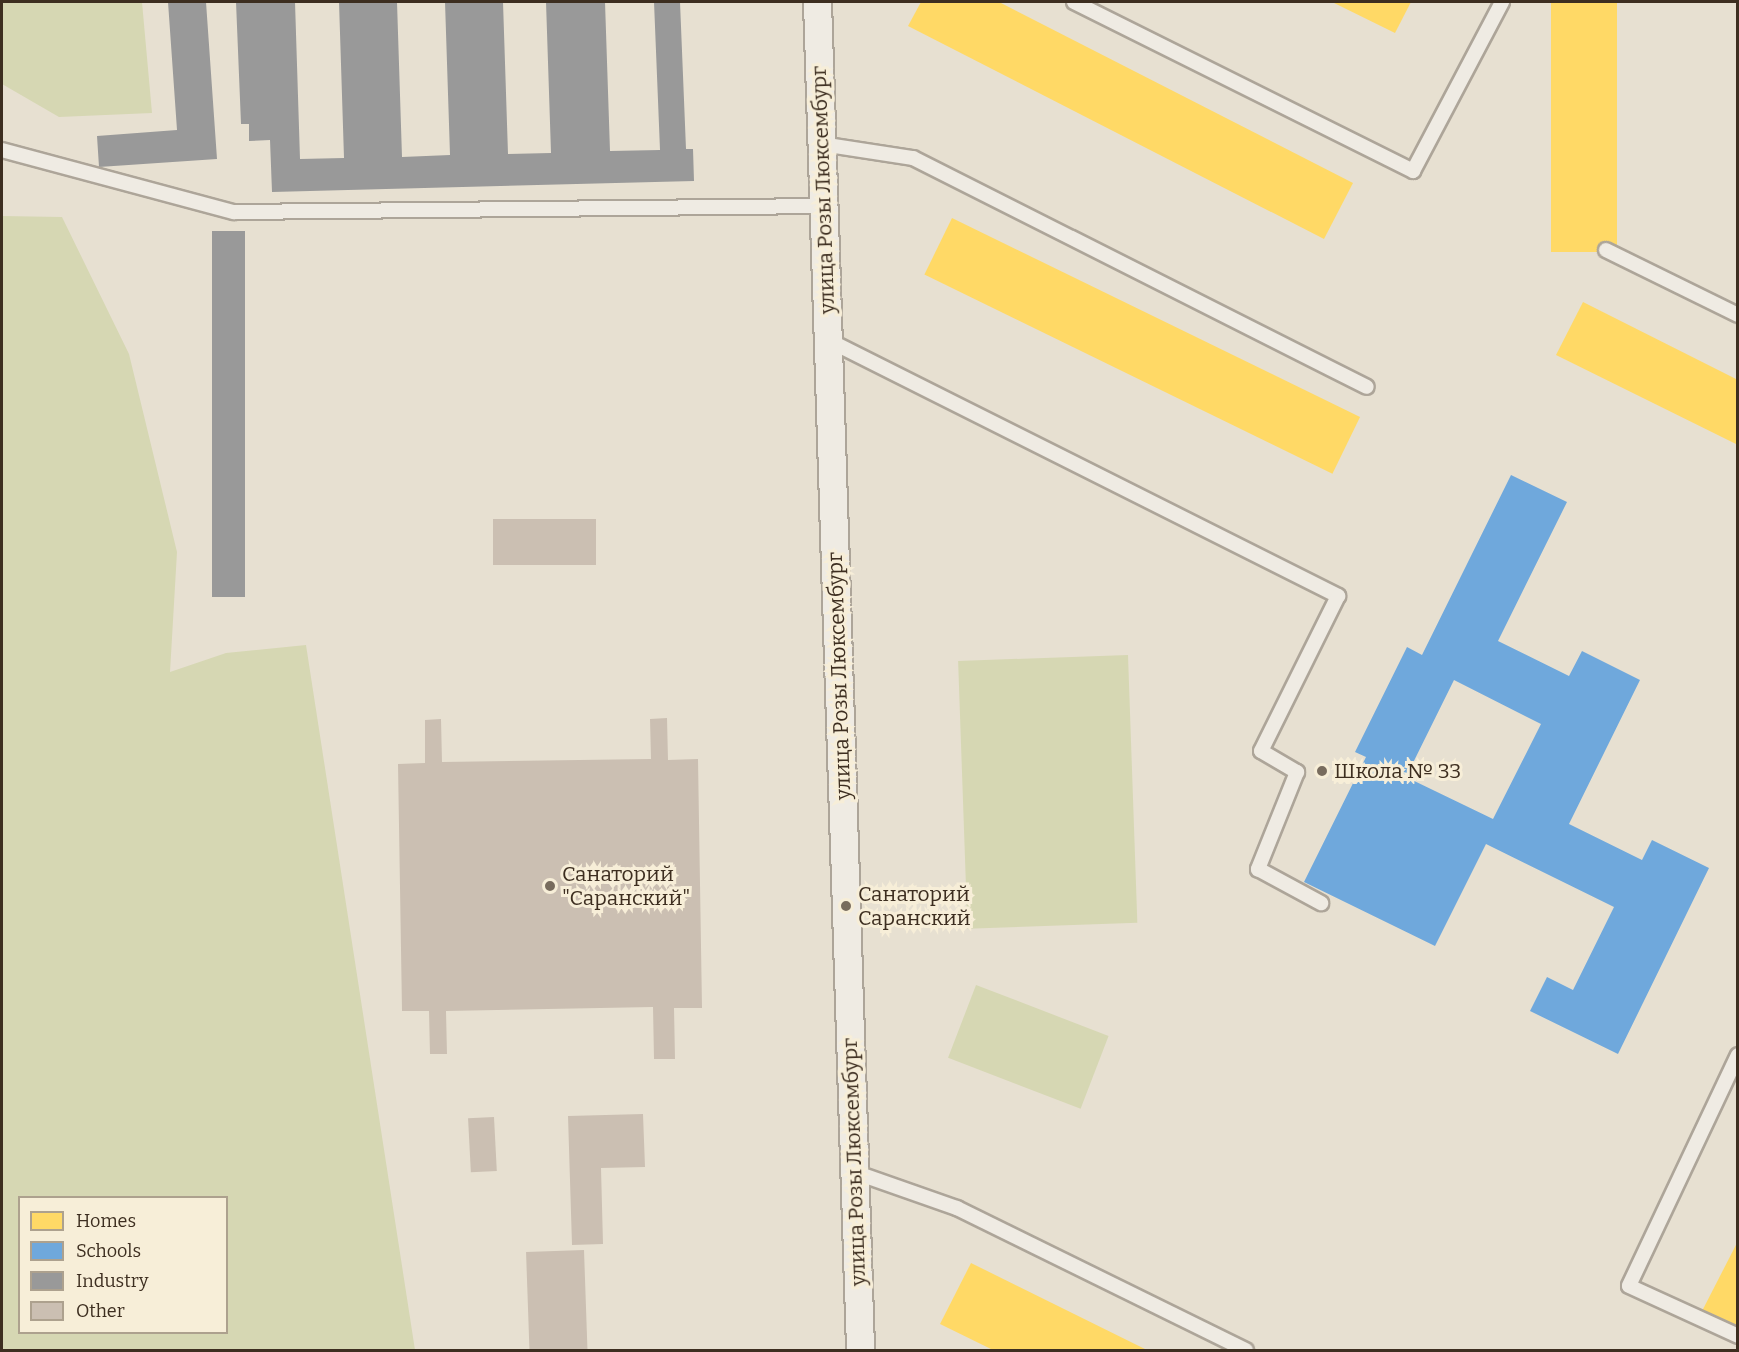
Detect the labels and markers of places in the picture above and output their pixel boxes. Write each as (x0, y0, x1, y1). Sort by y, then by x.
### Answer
place label: Школа № 33 (1334, 758, 1461, 784)
marker: Школа № 33 (1315, 764, 1329, 778)
place label: Санаторий "Саранский" (562, 861, 690, 911)
marker: Санаторий "Саранский" (543, 879, 557, 893)
place label: Санаторий Саранский (858, 881, 971, 931)
marker: Санаторий Саранский (839, 899, 853, 913)

